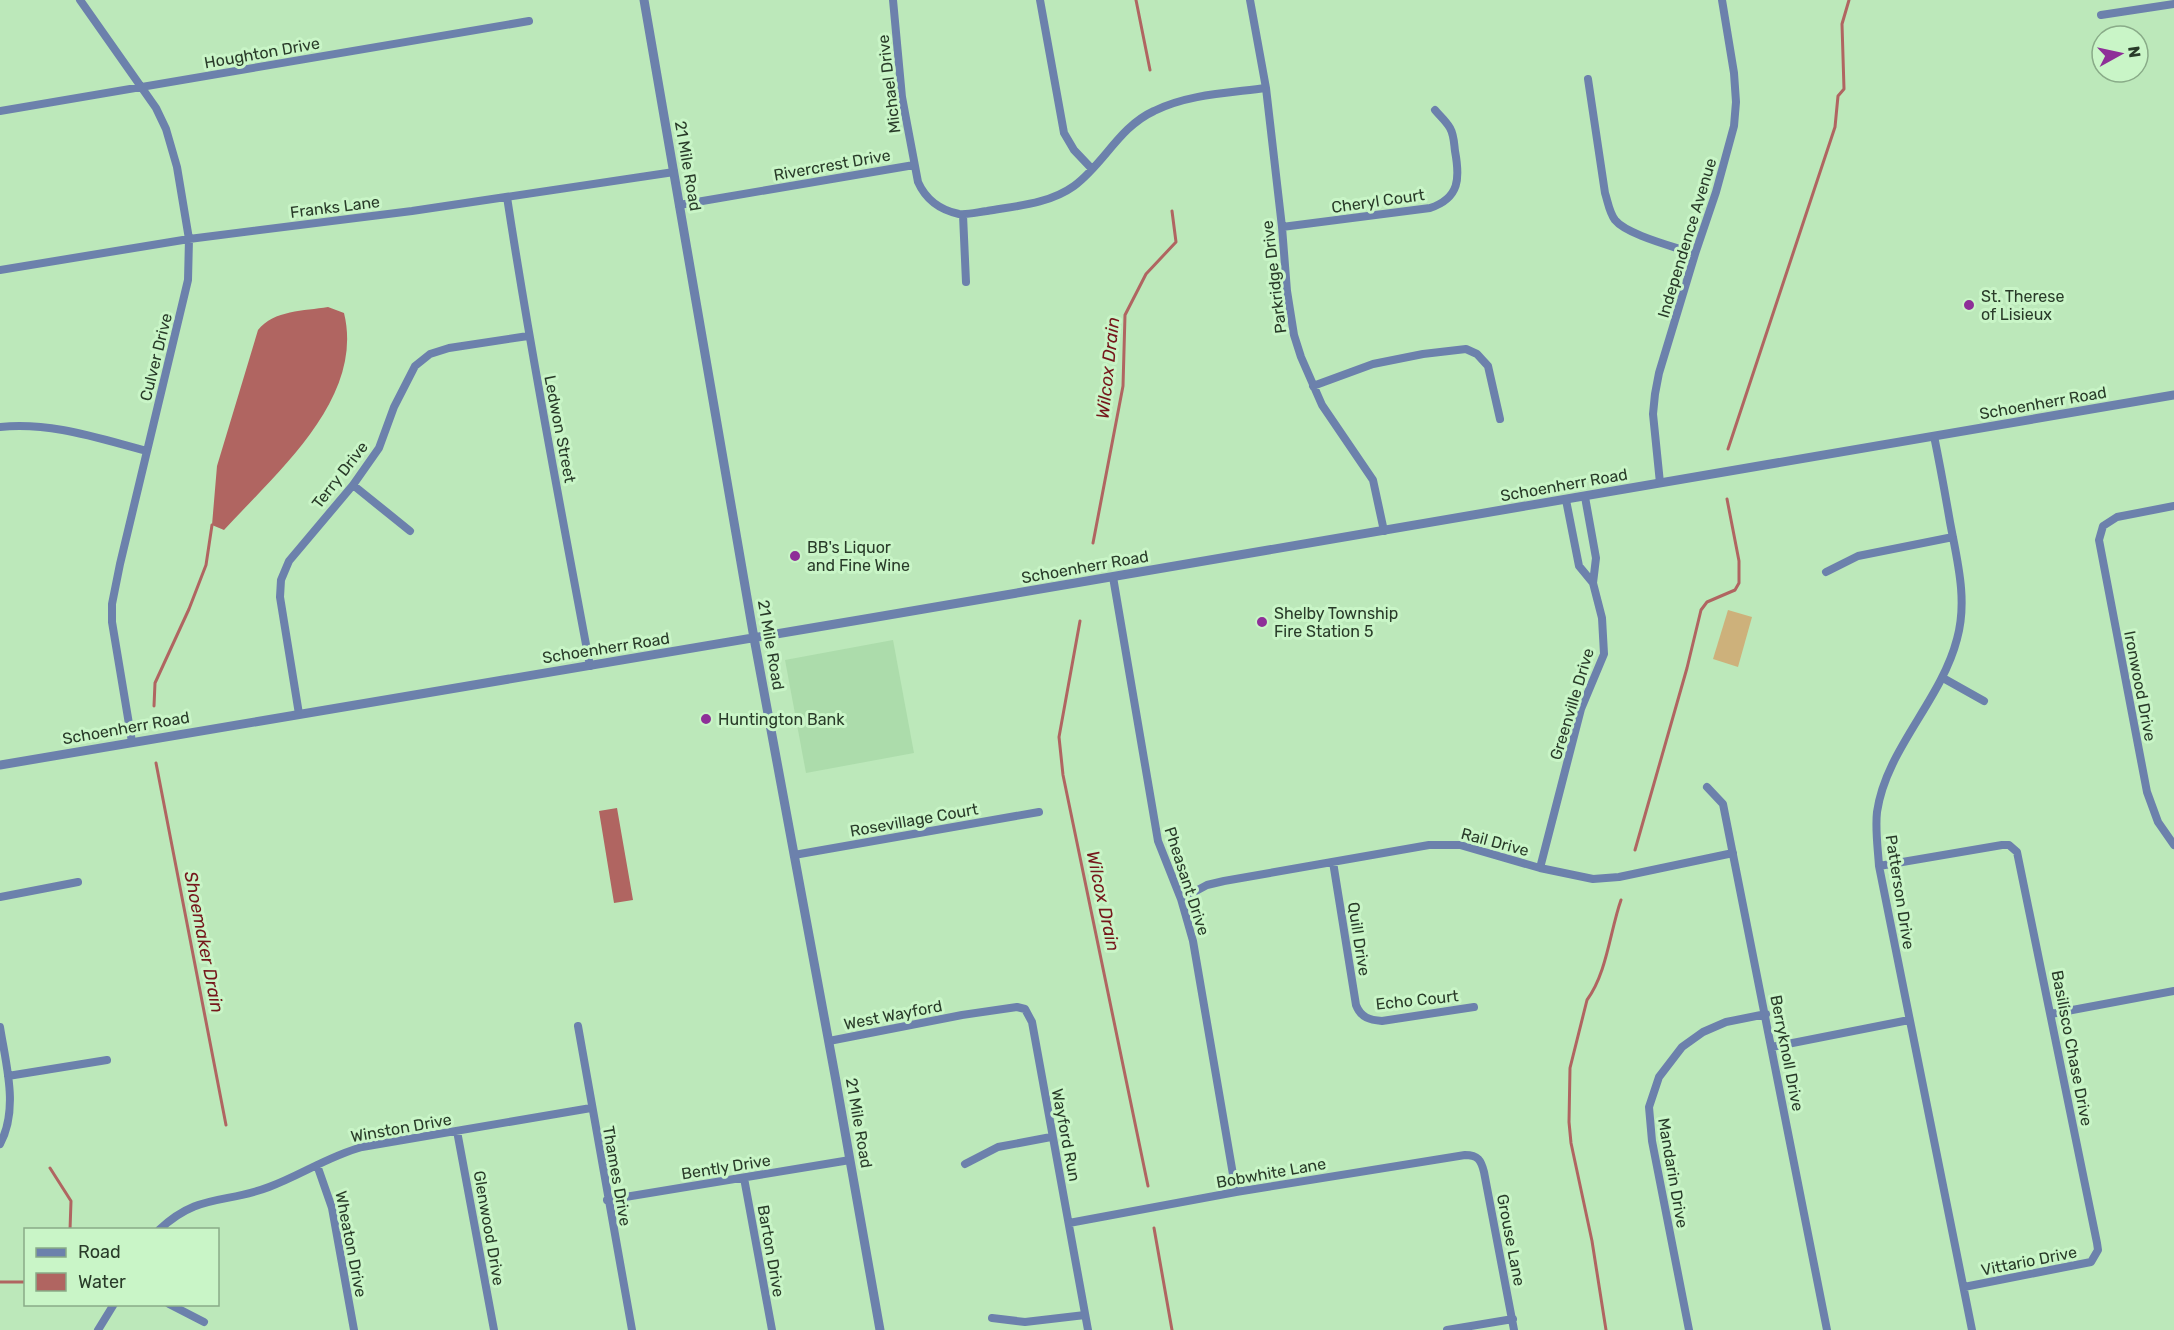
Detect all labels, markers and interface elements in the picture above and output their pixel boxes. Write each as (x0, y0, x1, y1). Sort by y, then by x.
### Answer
north arrow (2090, 24, 2150, 84)
street label: Houghton Drive (203, 33, 321, 73)
street label: Michael Drive (874, 34, 904, 134)
text: N (2124, 45, 2145, 59)
street label: 21 Mile Road (671, 119, 705, 213)
street label: Rivercrest Drive (772, 145, 892, 185)
street label: Independence Avenue (1654, 156, 1720, 320)
street label: Cheryl Court (1330, 185, 1426, 217)
street label: Franks Lane (289, 192, 381, 222)
street label: Parkridge Drive (1258, 219, 1290, 335)
place label: St. Therese of Lisieux (1981, 287, 2064, 324)
marker: St. Therese of Lisieux (1962, 298, 1976, 312)
street label: Culver Drive (136, 311, 176, 403)
water label: Wilcox Drain (1092, 316, 1124, 420)
street label: Ledwon Street (540, 374, 580, 484)
street label: Schoenherr Road (1978, 382, 2108, 424)
street label: Terry Drive (308, 438, 372, 512)
street label: Schoenherr Road (1499, 464, 1629, 506)
place label: BB's Liquor and Fine Wine (807, 538, 910, 575)
street label: Schoenherr Road (1020, 546, 1150, 588)
marker: BB's Liquor and Fine Wine (788, 549, 802, 563)
street label: 21 Mile Road (754, 598, 788, 692)
place label: Shelby Township Fire Station 5 (1274, 604, 1398, 641)
marker: Shelby Township Fire Station 5 (1255, 615, 1269, 629)
street label: Schoenherr Road (541, 629, 671, 667)
street label: Ironwood Drive (2120, 629, 2160, 743)
street label: Greenville Drive (1546, 646, 1598, 762)
street label: Schoenherr Road (61, 707, 191, 749)
place label: Huntington Bank (718, 710, 845, 729)
marker: Huntington Bank (699, 712, 713, 726)
street label: Rosevillage Court (848, 799, 980, 841)
street label: Pheasant Drive (1160, 824, 1214, 938)
street label: Rail Drive (1459, 824, 1531, 860)
street label: Patterson Drive (1882, 833, 1918, 951)
water label: Wilcox Drain (1082, 849, 1124, 953)
water label: Shoemaker Drain (179, 869, 229, 1015)
street label: Quill Drive (1344, 901, 1374, 977)
street label: Basilisco Chase Drive (2048, 969, 2096, 1127)
street label: Echo Court (1375, 986, 1459, 1014)
street label: Berryknoll Drive (1766, 993, 1808, 1113)
street label: West Wayford (842, 996, 944, 1034)
street label: 21 Mile Road (842, 1076, 876, 1170)
street label: Wayford Run (1048, 1087, 1084, 1183)
street label: Winston Drive (349, 1110, 453, 1146)
street label: Mandarin Drive (1654, 1116, 1692, 1230)
street label: Thames Drive (599, 1124, 635, 1228)
street label: Bently Drive (680, 1151, 772, 1183)
street label: Bobwhite Lane (1215, 1154, 1327, 1192)
street label: Glenwood Drive (470, 1169, 508, 1287)
street label: Wheaton Drive (331, 1189, 371, 1299)
street label: Grouse Lane (1493, 1192, 1529, 1288)
street label: Barton Drive (754, 1203, 788, 1299)
legend (24, 1228, 219, 1306)
text: Road (78, 1241, 121, 1263)
street label: Vittario Drive (1979, 1242, 2079, 1280)
text: Water (78, 1271, 126, 1293)

